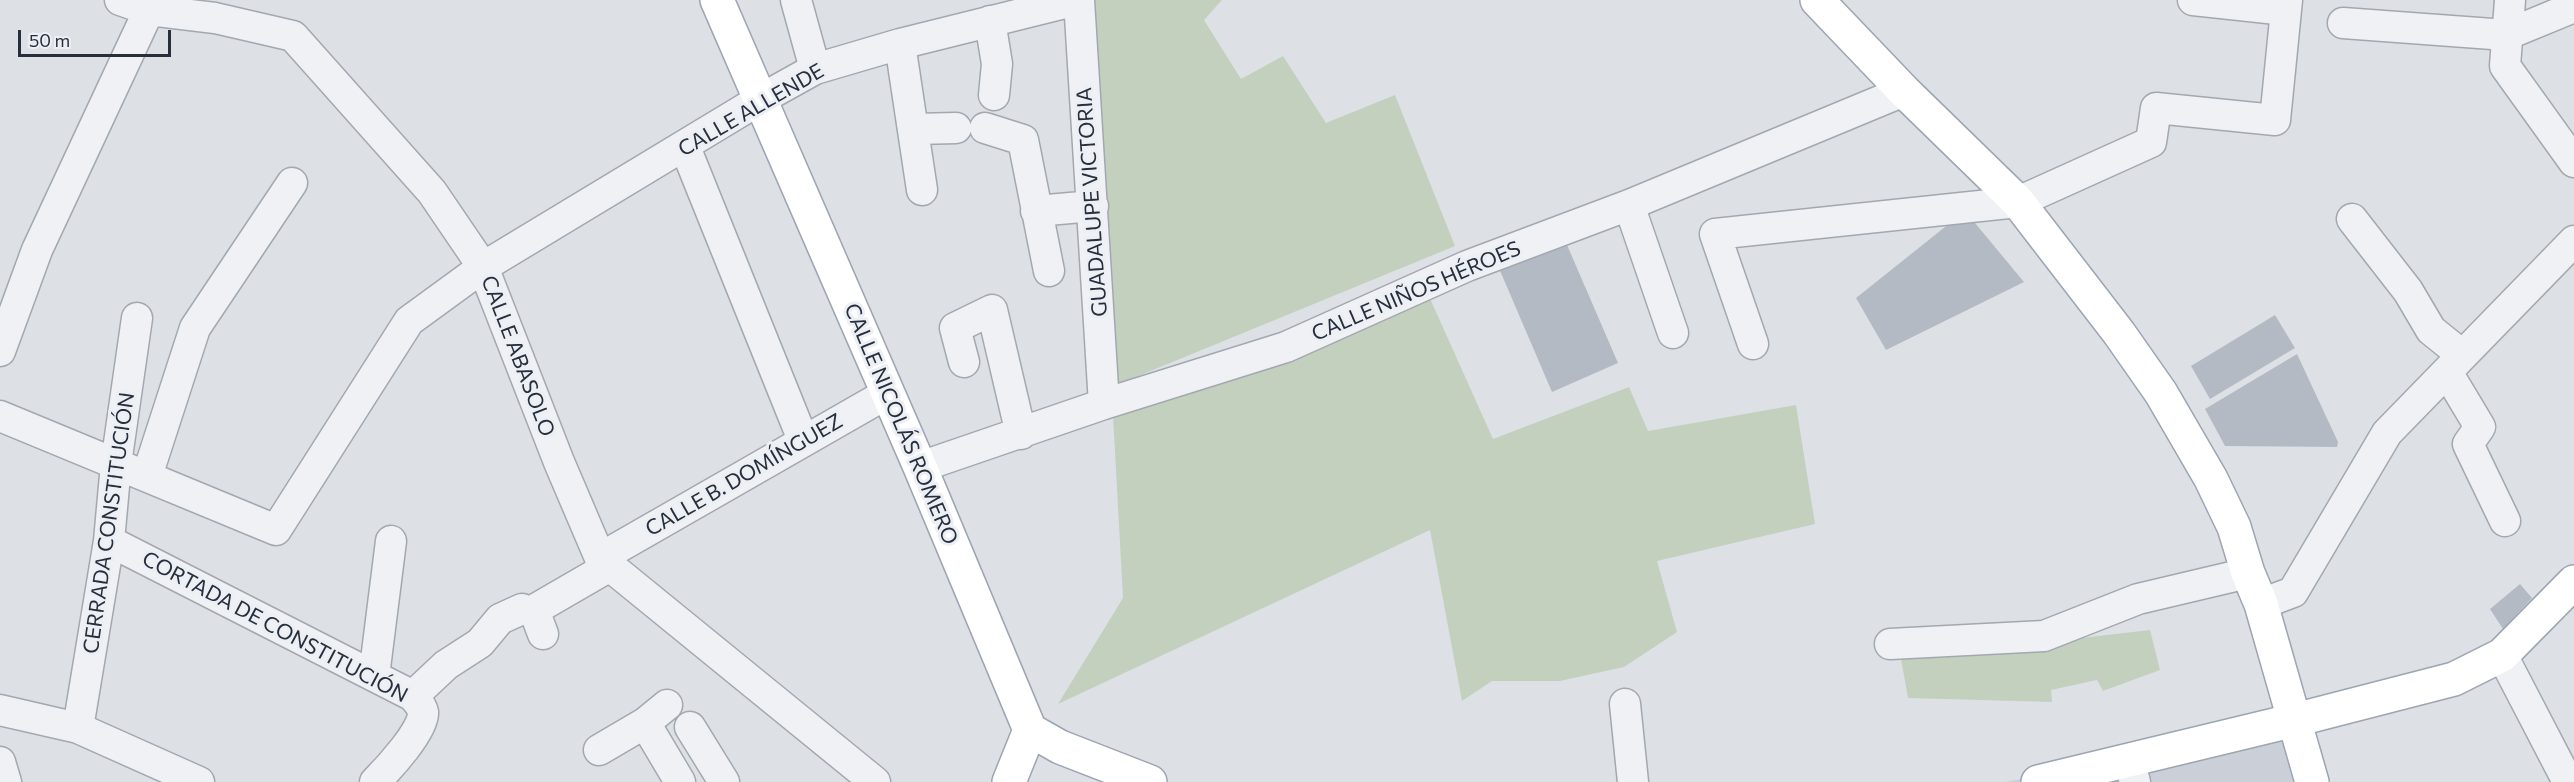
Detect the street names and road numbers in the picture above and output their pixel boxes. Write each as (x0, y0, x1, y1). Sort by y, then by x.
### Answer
street label: CALLE ALLENDE (674, 58, 828, 162)
street label: GUADALUPE VICTORIA (1071, 87, 1113, 317)
street label: CALLE NIÑOS HÉROES (1308, 236, 1524, 346)
street label: CALLE ABASOLO (476, 272, 560, 440)
street label: CALLE NICOLÁS ROMERO (839, 300, 963, 548)
street label: CERRADA CONSTITUCIÓN (78, 391, 140, 655)
street label: CALLE B. DOMÍNGUEZ (641, 408, 847, 542)
street label: CORTADA DE CONSTITUCIÓN (138, 546, 412, 708)

